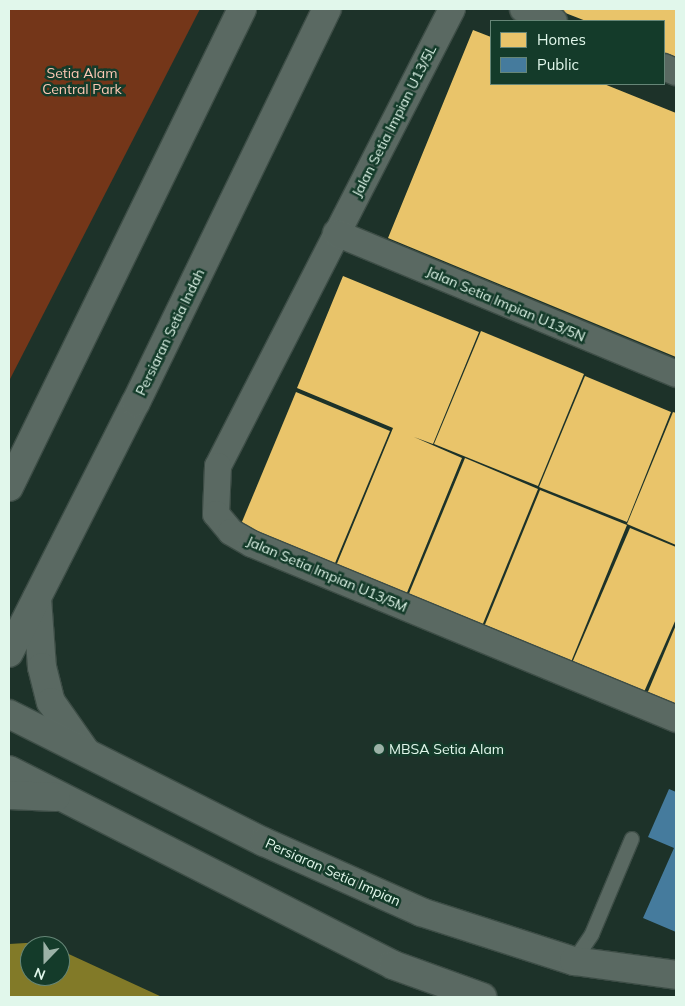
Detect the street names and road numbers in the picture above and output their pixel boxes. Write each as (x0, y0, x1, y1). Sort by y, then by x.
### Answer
street label: Jalan Setia Impian U13/5L (348, 42, 440, 200)
street label: Jalan Setia Impian U13/5N (424, 263, 588, 345)
street label: Persiaran Setia Indah (132, 266, 208, 398)
street label: Jalan Setia Impian U13/5M (244, 533, 410, 615)
street label: Persiaran Setia Impian (263, 835, 403, 909)

